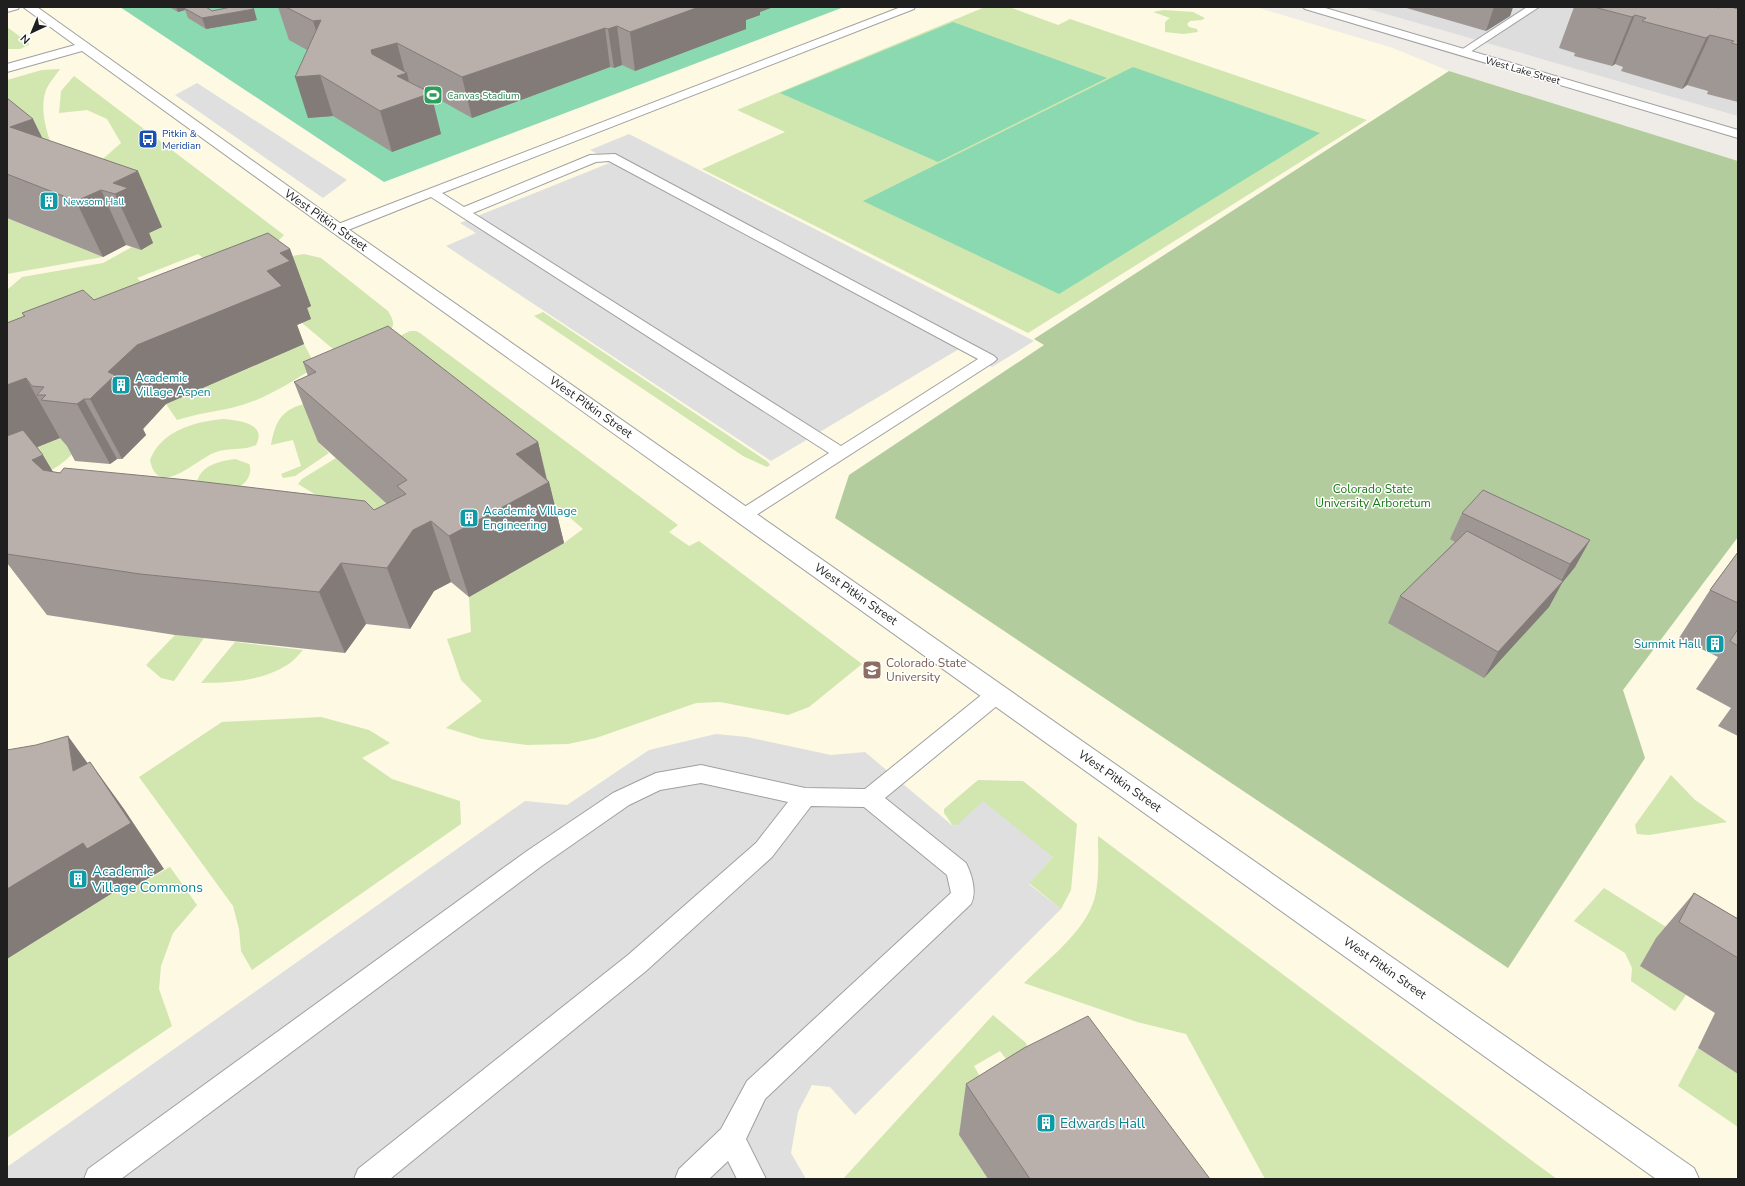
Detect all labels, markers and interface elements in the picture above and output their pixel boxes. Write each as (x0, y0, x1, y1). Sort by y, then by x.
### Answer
north arrow (12, 12, 52, 52)
text: N (17, 31, 34, 47)
street label: West Lake Street (1484, 54, 1562, 88)
sports icon: Canvas Stadium (422, 84, 444, 106)
place label: Canvas Stadium (447, 89, 519, 103)
place label: Pitkin & Meridian (162, 127, 201, 153)
bus stop icon: Pitkin & Meridian (137, 128, 159, 150)
street label: West Pitkin Street (281, 185, 371, 255)
building icon: Newsom Hall (38, 190, 60, 212)
place label: Newsom Hall (63, 195, 124, 209)
place label: Academic Village Aspen (134, 370, 211, 400)
street label: West Pitkin Street (546, 372, 636, 442)
building icon: Academic Village Aspen (110, 374, 132, 396)
park label: Colorado State University Arboretum (1315, 481, 1431, 511)
place label: Academic VIllage Engineering (483, 503, 577, 533)
building icon: Academic VIllage Engineering (458, 507, 480, 529)
street label: West Pitkin Street (811, 559, 901, 629)
building icon: Summit Hall (1704, 633, 1726, 655)
place label: Summit Hall (1634, 636, 1701, 652)
place label: Colorado State University (886, 655, 966, 685)
school or university icon: Colorado State University (861, 659, 883, 681)
street label: West Pitkin Street (1075, 746, 1165, 816)
place label: Academic Village Commons (91, 862, 203, 897)
building icon: Academic Village Commons (67, 868, 89, 890)
street label: West Pitkin Street (1340, 933, 1430, 1003)
building icon: Edwards Hall (1035, 1112, 1057, 1134)
place label: Edwards Hall (1060, 1114, 1146, 1133)

